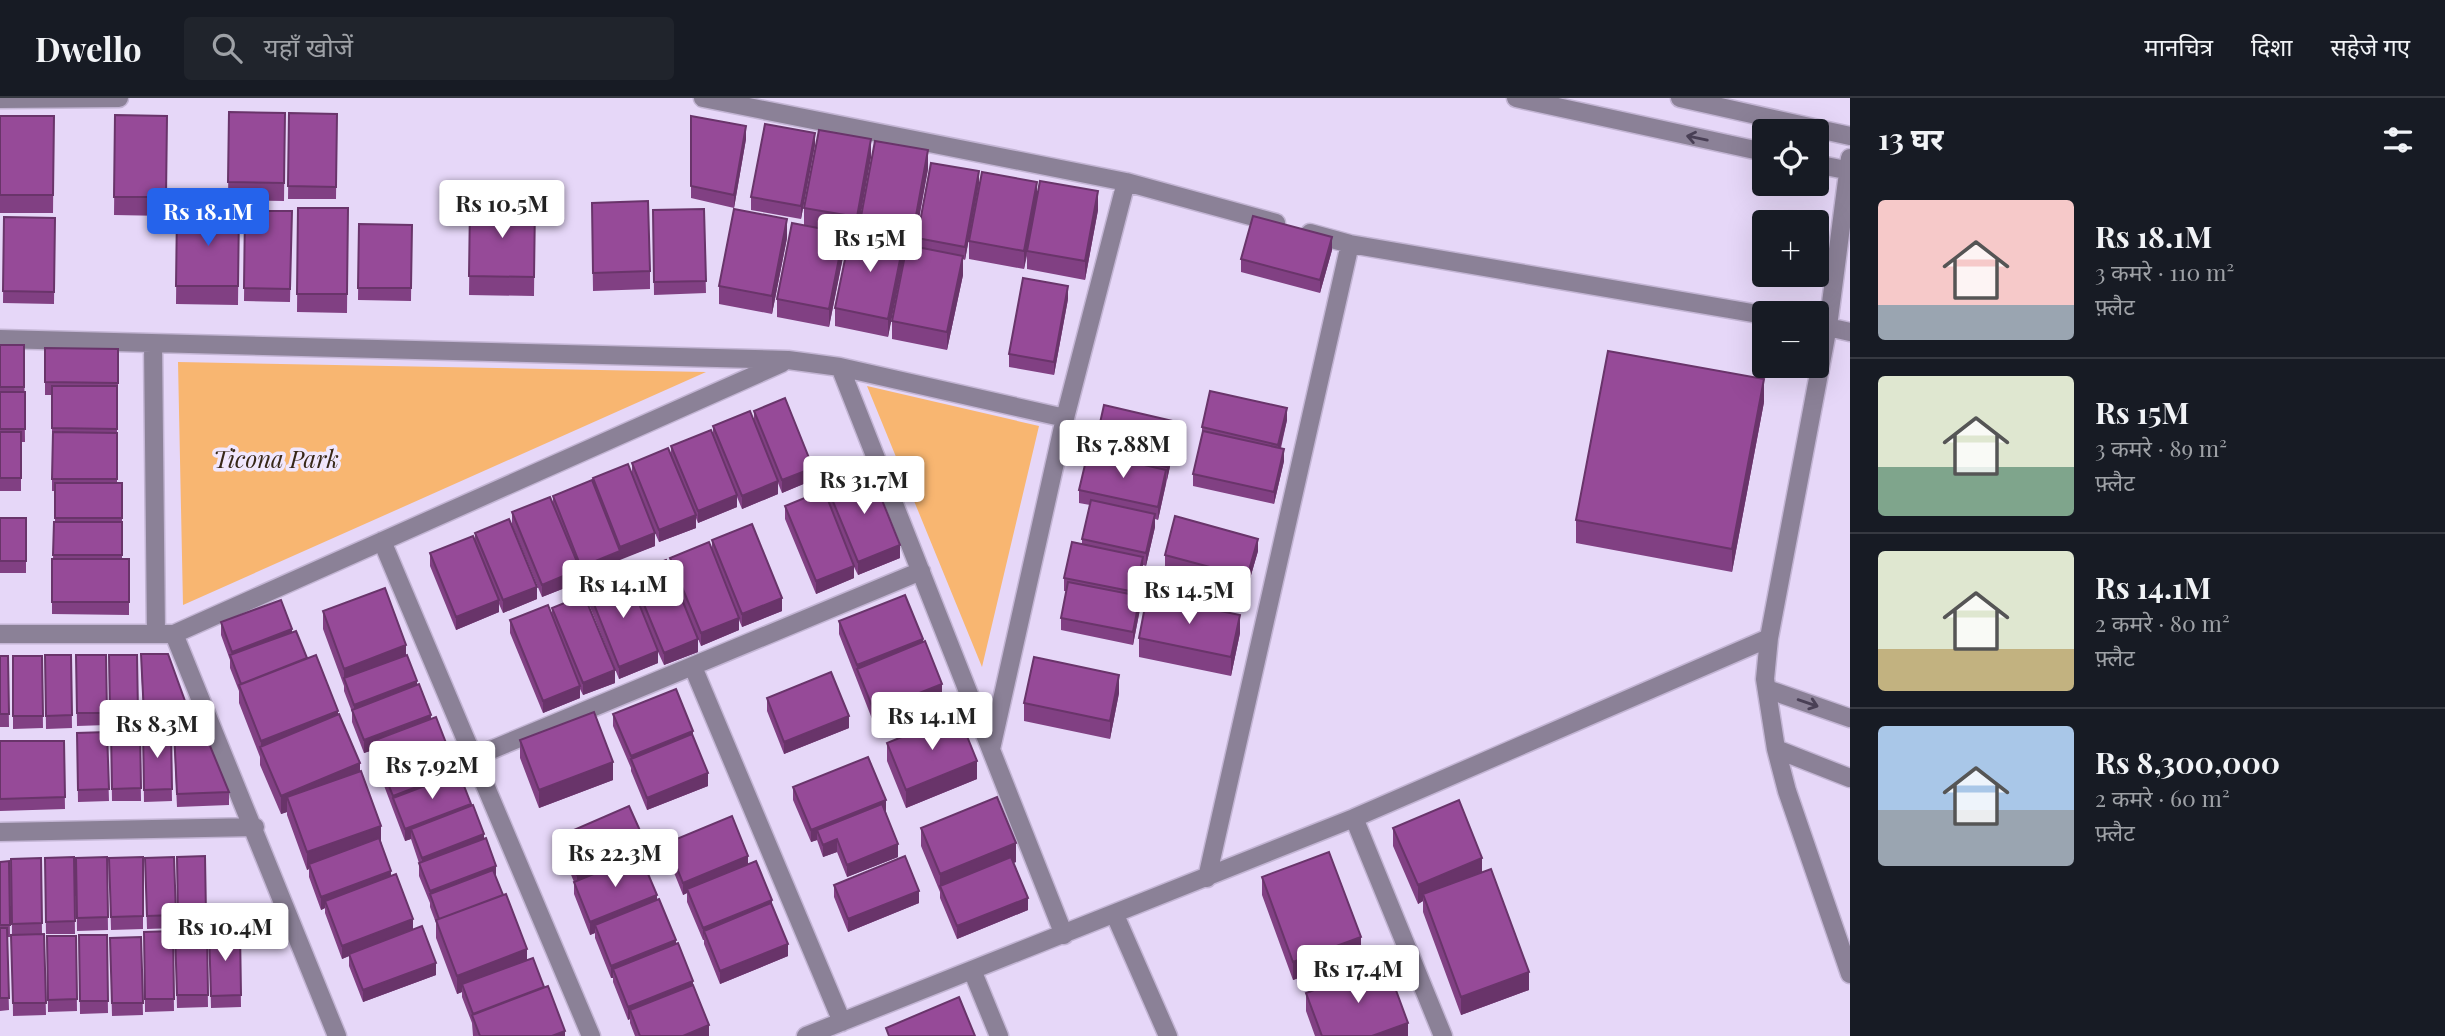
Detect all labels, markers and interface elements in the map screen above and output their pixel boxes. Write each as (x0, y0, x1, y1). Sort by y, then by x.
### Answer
search box (184, 17, 674, 80)
text: Dwello (35, 26, 142, 70)
icon: search (208, 29, 246, 67)
text: यहाँ खोजें (264, 29, 353, 64)
text: मानचित्र (2144, 30, 2213, 62)
text: दिशा (2251, 30, 2292, 62)
text: सहेजे गए (2330, 30, 2410, 62)
text: 13 घर (1878, 118, 1943, 158)
map controls (1752, 119, 1829, 378)
button: locate (1752, 119, 1829, 196)
icon: filters (2379, 121, 2417, 159)
one-way arrow (1686, 130, 1709, 144)
pin: Rs 10.5M (430, 180, 574, 240)
text: Rs 10.5M (455, 187, 549, 218)
pin: Rs 18.1M (136, 188, 280, 248)
text: Rs 18.1M (163, 195, 253, 226)
button: + (1752, 210, 1829, 287)
pin: Rs 15M (813, 214, 927, 274)
text: Rs 18.1M (2095, 216, 2212, 256)
text: Rs 15M (834, 221, 906, 252)
icon: home (1934, 228, 2018, 312)
text: 3 कमरे · 110 m² (2095, 256, 2234, 287)
text: फ़्लैट (2095, 290, 2135, 321)
button: − (1752, 301, 1829, 378)
text: Rs 15M (2095, 392, 2189, 432)
icon: home (1934, 404, 2018, 488)
pin: Rs 7.88M (1051, 420, 1195, 480)
text: Rs 7.88M (1076, 427, 1170, 458)
text: 3 कमरे · 89 m² (2095, 432, 2227, 463)
park label: Ticona Park (213, 442, 339, 474)
pin: Rs 31.7M (792, 456, 936, 516)
text: Rs 31.7M (819, 463, 909, 494)
text: फ़्लैट (2095, 466, 2135, 497)
pin: Rs 14.1M (551, 560, 695, 620)
pin: Rs 14.5M (1117, 566, 1261, 626)
text: Rs 14.1M (578, 567, 668, 598)
text: Rs 14.1M (2095, 567, 2211, 607)
text: Rs 14.5M (1144, 573, 1234, 604)
icon: home (1934, 579, 2018, 663)
text: 2 कमरे · 80 m² (2095, 607, 2230, 638)
text: फ़्लैट (2095, 641, 2135, 672)
pin: Rs 14.1M (860, 692, 1004, 752)
one-way arrow (1797, 698, 1819, 710)
text: Rs 14.1M (887, 699, 977, 730)
pin: Rs 8.3M (92, 700, 222, 760)
text: Rs 8.3M (116, 707, 198, 738)
pin: Rs 7.92M (360, 742, 504, 801)
text: Rs 8,300,000 (2095, 742, 2280, 782)
text: Rs 7.92M (385, 748, 479, 779)
icon: home (1934, 754, 2018, 838)
text: 2 कमरे · 60 m² (2095, 782, 2230, 813)
text: फ़्लैट (2095, 816, 2135, 847)
pin: Rs 22.3M (543, 830, 687, 889)
text: Rs 22.3M (568, 836, 662, 867)
pin: Rs 10.4M (153, 904, 297, 963)
text: Rs 10.4M (177, 910, 273, 941)
pin: Rs 17.4M (1286, 946, 1430, 1005)
text: Rs 17.4M (1313, 952, 1403, 983)

